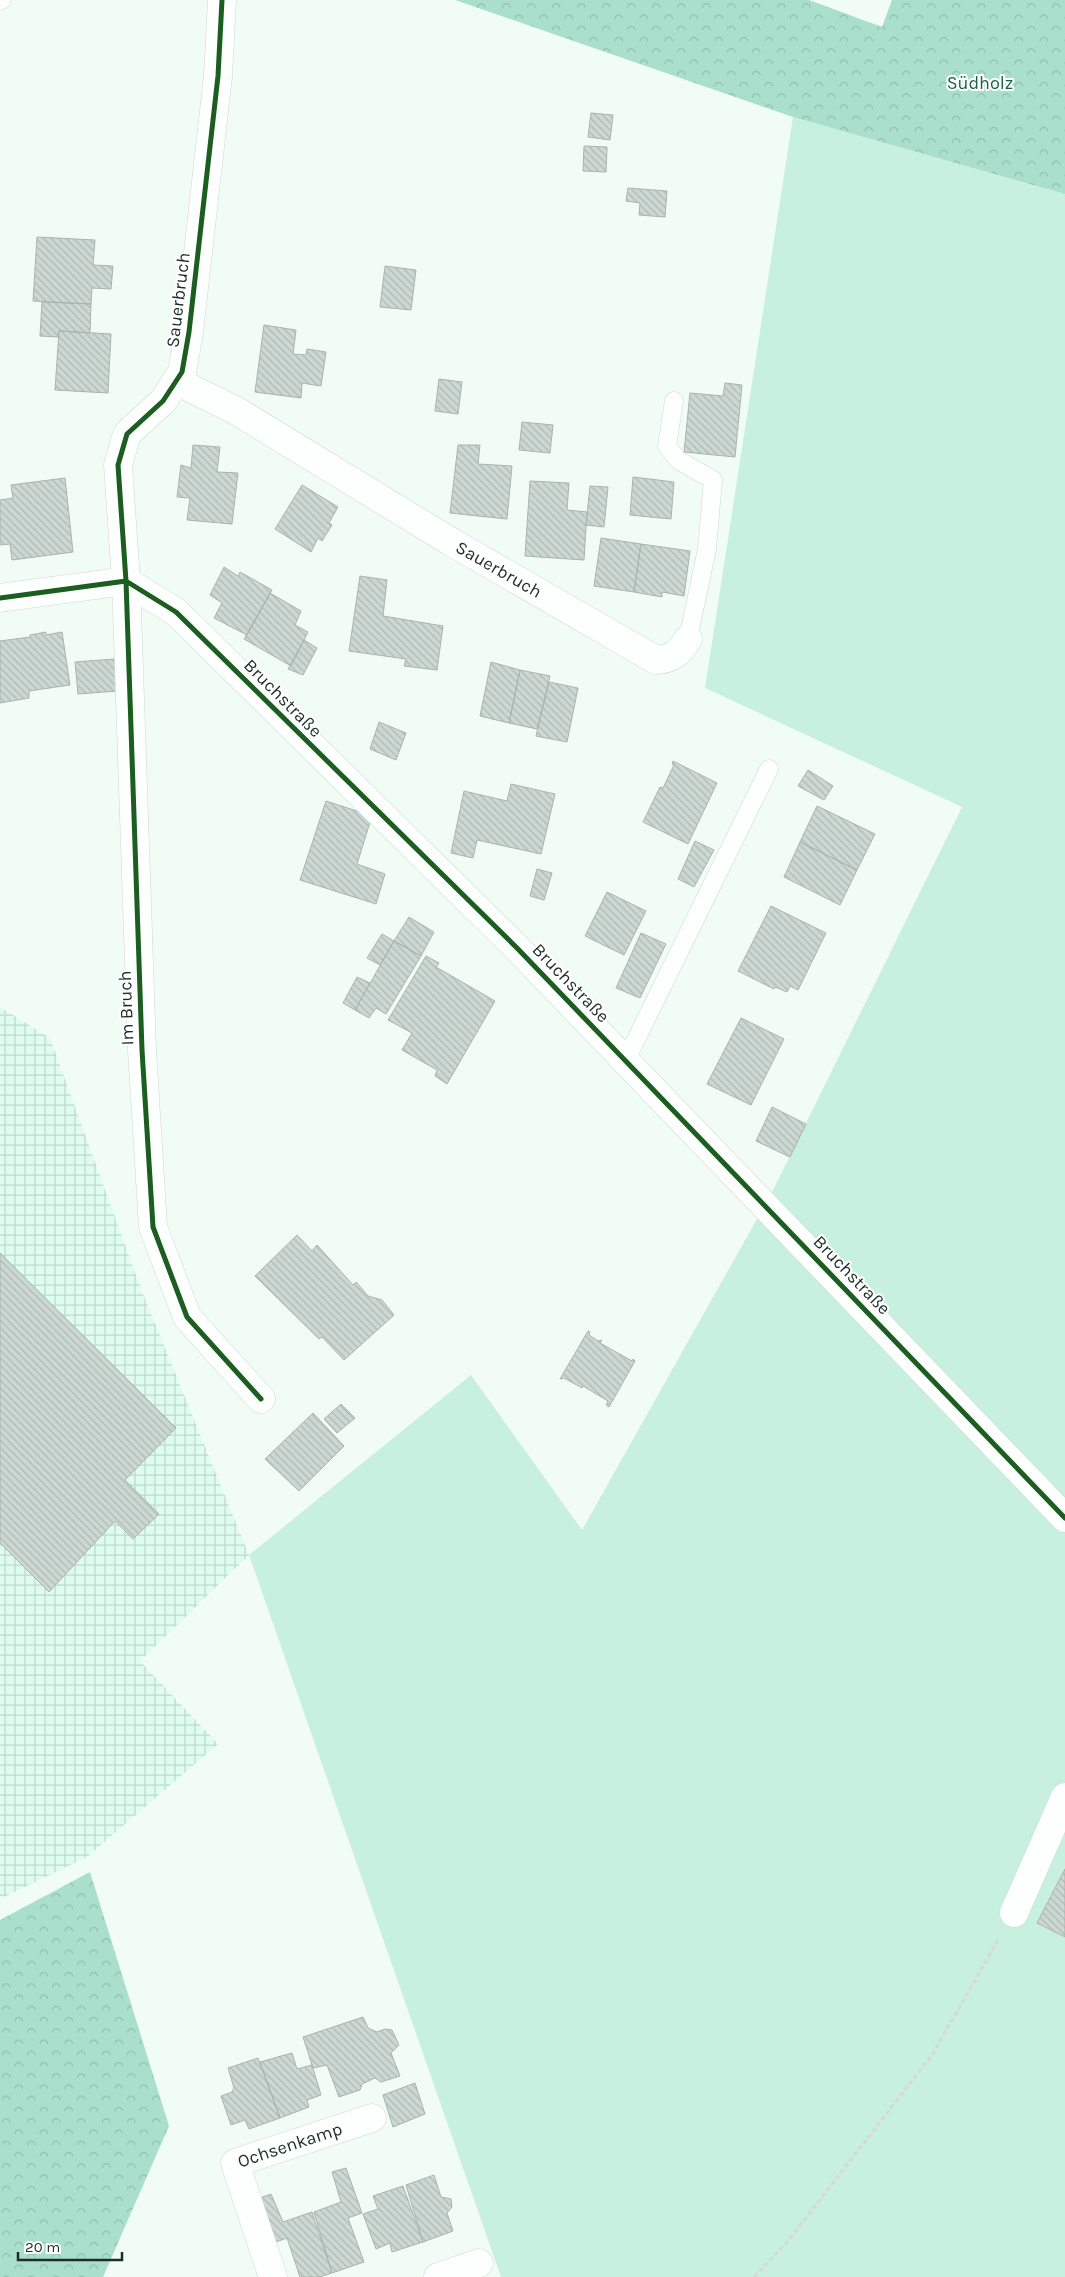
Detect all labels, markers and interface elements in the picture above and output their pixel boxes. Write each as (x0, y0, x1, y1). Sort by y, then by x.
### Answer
park label: Südholz (947, 72, 1013, 94)
street label: Sauerbruch (161, 251, 195, 349)
street label: Sauerbruch (452, 536, 546, 603)
street label: Bruchstraße (239, 654, 327, 742)
street label: Bruchstraße (528, 939, 614, 1027)
street label: Im Bruch (114, 970, 138, 1046)
street label: Bruchstraße (809, 1231, 895, 1319)
street label: Ochsenkamp (235, 2118, 345, 2172)
scale bar (18, 2230, 121, 2262)
text: 20 m (25, 2238, 60, 2256)

